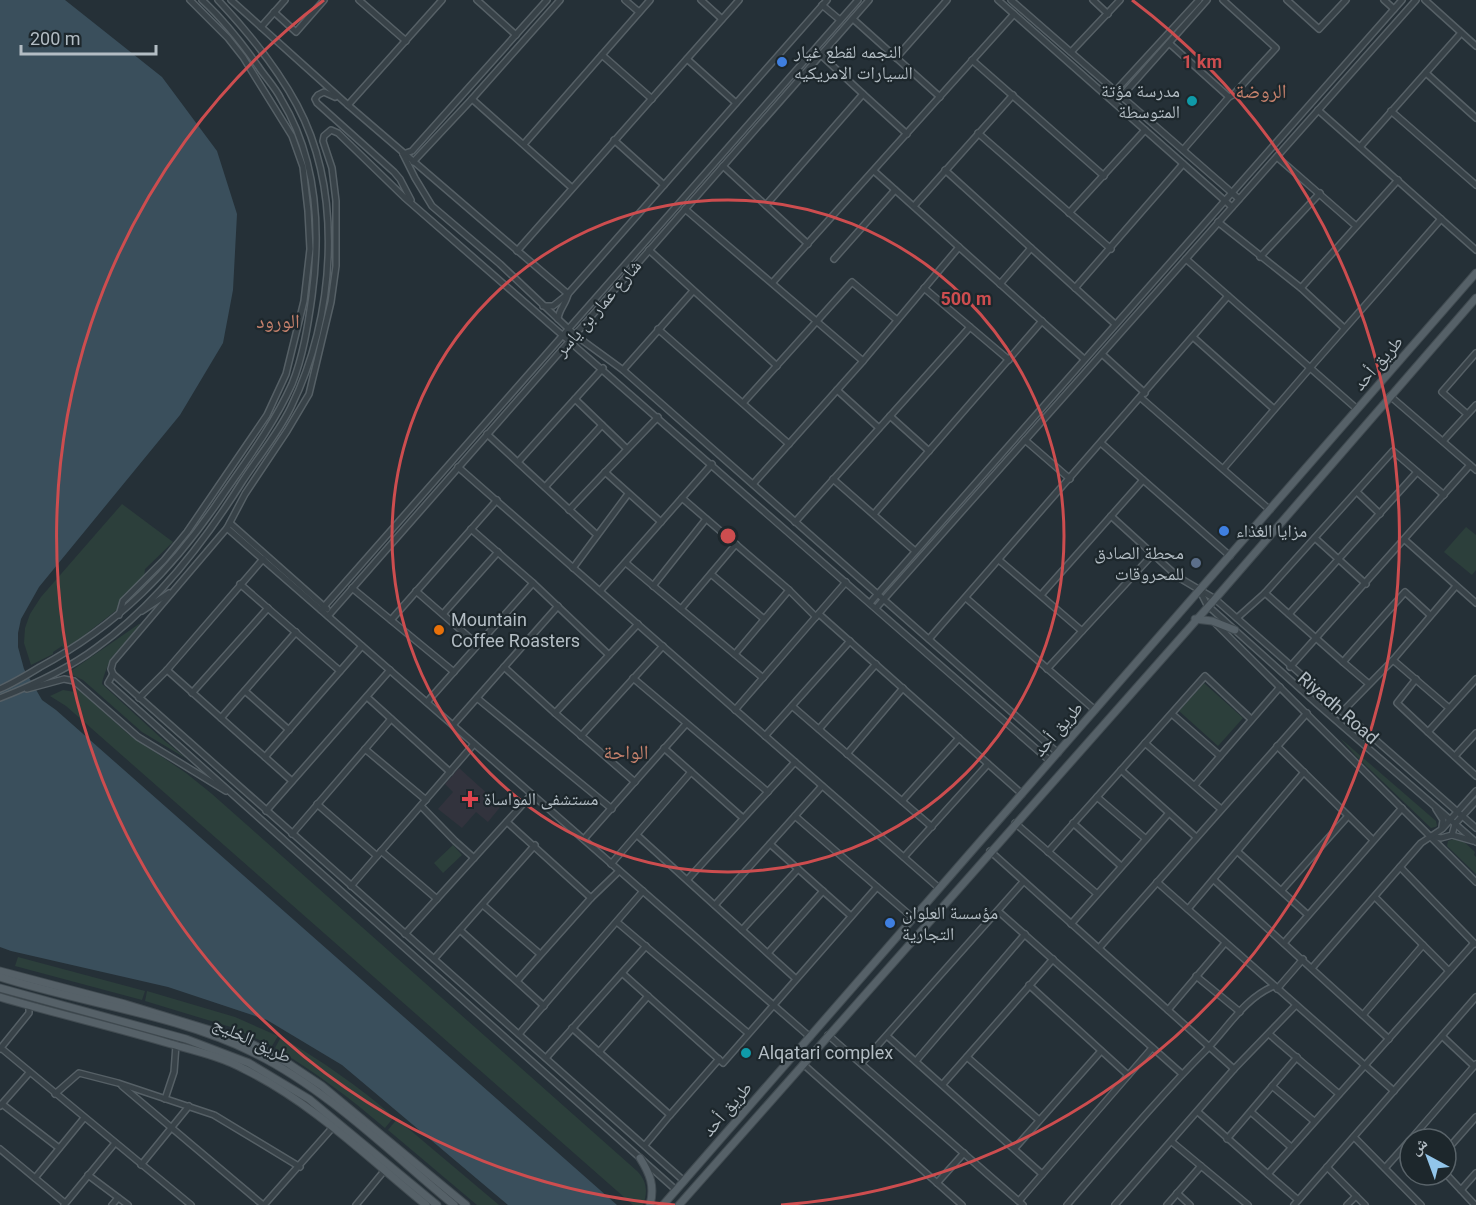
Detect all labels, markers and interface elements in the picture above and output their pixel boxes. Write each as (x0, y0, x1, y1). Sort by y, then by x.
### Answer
scale bar (21, 18, 156, 56)
text: 200 m (30, 28, 81, 49)
place label: النجمه لقطع غيار السيارات الامريكيه (793, 41, 913, 83)
text: 1 km (1182, 51, 1222, 72)
marker: النجمه لقطع غيار السيارات الامريكيه (775, 55, 789, 69)
district label: الروضة (1235, 79, 1287, 103)
place label: مدرسة مؤتة المتوسطة (1101, 80, 1180, 122)
marker: مدرسة مؤتة المتوسطة (1185, 94, 1199, 108)
street label: شارع عمار بن ياسر (549, 255, 646, 362)
text: 500 m (940, 288, 992, 309)
district label: الورود (256, 309, 300, 333)
street label: طريق أحد (1348, 331, 1408, 395)
place label: مزايا الغذاء (1236, 520, 1307, 541)
marker: مزايا الغذاء (1217, 524, 1231, 538)
centre of rings (718, 526, 738, 546)
place label: محطة الصادق للمحروقات (1094, 542, 1184, 584)
marker: محطة الصادق للمحروقات (1189, 556, 1203, 570)
place label: Mountain Coffee Roasters (451, 609, 580, 651)
marker: Mountain Coffee Roasters (432, 623, 446, 637)
street label: Riyadh Road (1294, 667, 1383, 748)
street label: طريق أحد (1028, 697, 1088, 761)
district label: الواحة (604, 740, 648, 764)
place label: مستشفى المواساة (484, 788, 598, 810)
marker: مستشفى المواساة (461, 790, 479, 808)
place label: مؤسسة العلوان التجارية (902, 902, 998, 944)
marker: مؤسسة العلوان التجارية (883, 916, 897, 930)
street label: طريق الخليج (209, 1012, 295, 1069)
place label: Alqatari complex (758, 1042, 893, 1063)
marker: Alqatari complex (739, 1046, 753, 1060)
street label: طريق أحد (697, 1077, 757, 1141)
north arrow (1398, 1127, 1458, 1187)
text: ش (1406, 1133, 1431, 1159)

